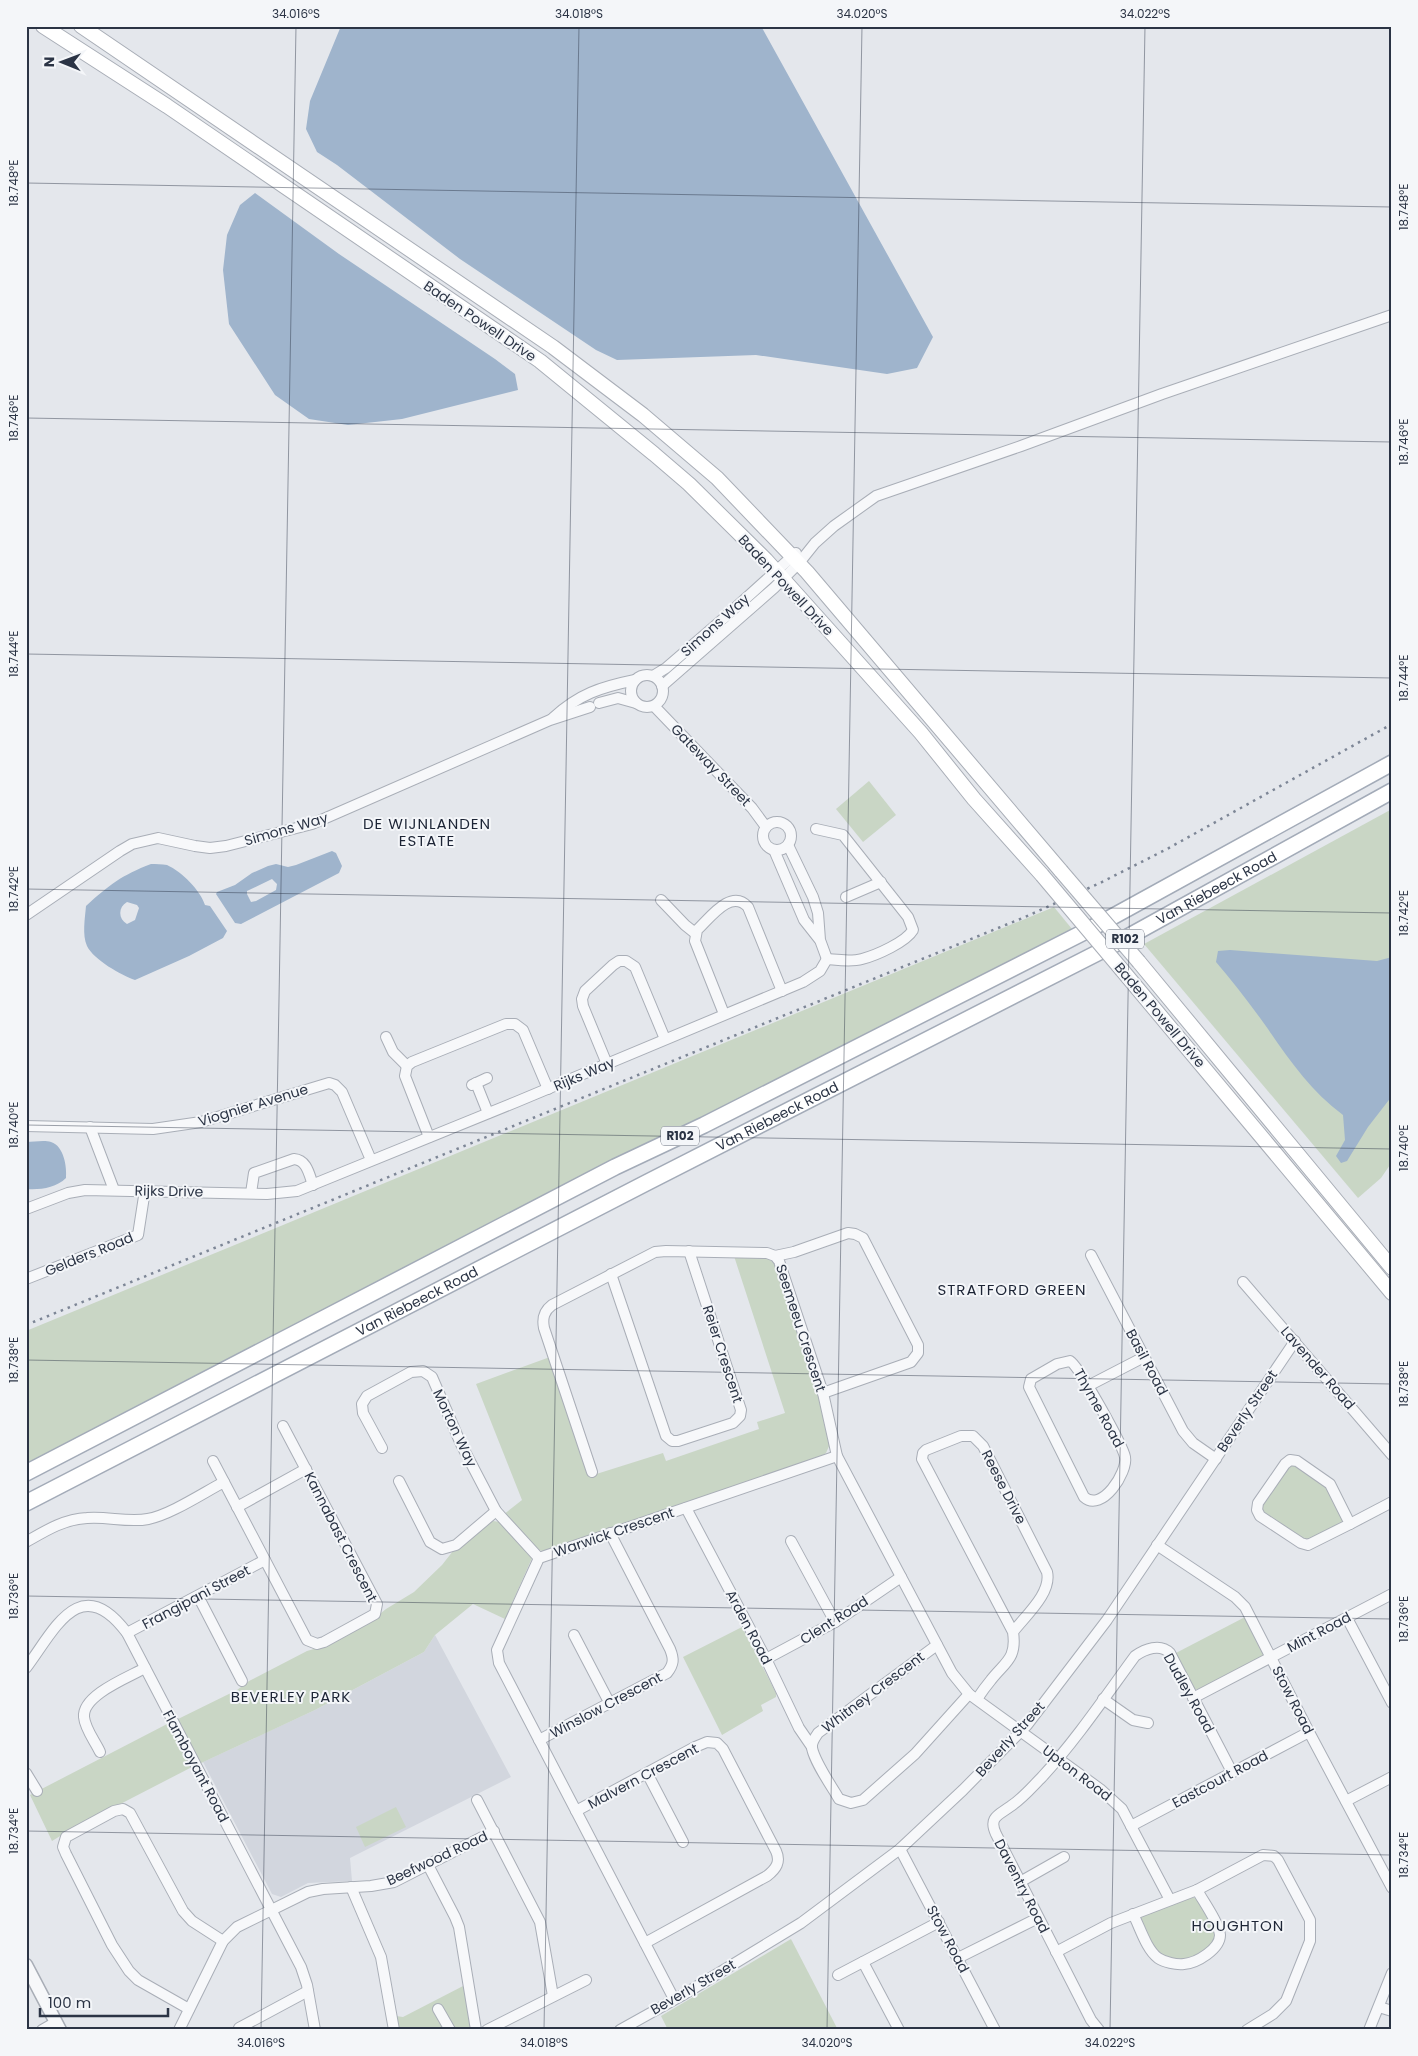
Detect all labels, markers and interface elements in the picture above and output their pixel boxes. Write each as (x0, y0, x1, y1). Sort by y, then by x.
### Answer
text: 34.016°S (272, 5, 320, 22)
text: 34.018°S (555, 5, 603, 22)
text: 34.020°S (836, 5, 888, 22)
text: 34.022°S (1120, 5, 1170, 22)
north arrow (38, 38, 88, 88)
text: N (39, 56, 59, 67)
text: 18.748°E (5, 160, 22, 206)
text: 18.748°E (1395, 184, 1412, 230)
street label: Baden Powell Drive (420, 276, 541, 366)
text: 18.746°E (5, 395, 22, 441)
text: 18.746°E (1395, 419, 1412, 465)
street label: Baden Powell Drive (734, 530, 838, 640)
street label: Simons Way (676, 589, 754, 661)
text: 18.744°E (5, 631, 22, 677)
text: 18.744°E (1395, 655, 1412, 701)
street label: Gateway Street (666, 719, 756, 811)
street label: Simons Way (242, 807, 330, 850)
district label: DE WIJNLANDEN ESTATE (363, 813, 491, 851)
street label: Van Riebeeck Road (1153, 847, 1280, 929)
text: 18.742°E (5, 866, 22, 912)
text: 18.742°E (1395, 890, 1412, 936)
road number: R102 (1106, 930, 1144, 949)
street label: Baden Powell Drive (1110, 958, 1210, 1072)
street label: Rijks Way (550, 1052, 618, 1096)
street label: Van Riebeeck Road (713, 1077, 842, 1156)
street label: Viognier Avenue (196, 1079, 311, 1131)
text: 18.740°E (5, 1102, 22, 1148)
text: 18.740°E (1395, 1125, 1412, 1171)
road number: R102 (661, 1126, 699, 1146)
street label: Rijks Drive (134, 1180, 204, 1202)
street label: Gelders Road (42, 1227, 136, 1281)
street label: Van Riebeeck Road (352, 1261, 482, 1341)
street label: Seemeeu Crescent (771, 1262, 831, 1394)
district label: STRATFORD GREEN (937, 1279, 1087, 1300)
street label: Reier Crescent (698, 1303, 748, 1405)
street label: Lavender Road (1276, 1322, 1360, 1414)
street label: Basil Road (1121, 1325, 1173, 1399)
text: 18.738°E (5, 1337, 22, 1383)
text: 18.738°E (1395, 1361, 1412, 1407)
street label: Thyme Road (1069, 1365, 1129, 1451)
street label: Beverly Street (1212, 1366, 1282, 1456)
street label: Morton Way (428, 1386, 482, 1470)
street label: Reese Drive (977, 1447, 1031, 1528)
street label: Kannabast Crescent (300, 1469, 382, 1605)
street label: Warwick Crescent (551, 1502, 677, 1562)
street label: Frangipani Street (138, 1560, 254, 1634)
text: 18.736°E (5, 1573, 22, 1619)
street label: Arden Road (721, 1586, 777, 1668)
street label: Clent Road (796, 1591, 872, 1649)
text: 18.736°E (1395, 1596, 1412, 1642)
street label: Mint Road (1284, 1607, 1354, 1657)
street label: Whitney Crescent (818, 1647, 928, 1737)
street label: Dudley Road (1159, 1649, 1219, 1737)
street label: Stow Road (1267, 1663, 1319, 1737)
street label: Winslow Crescent (546, 1667, 666, 1743)
district label: BEVERLEY PARK (231, 1686, 351, 1707)
street label: Beverly Street (971, 1697, 1049, 1781)
street label: Flamboyant Road (158, 1706, 234, 1826)
street label: Malvern Crescent (584, 1738, 702, 1814)
street label: Upton Road (1038, 1740, 1116, 1806)
street label: Eastcourt Road (1169, 1745, 1271, 1813)
text: 18.734°E (5, 1808, 22, 1854)
street label: Beefwood Road (383, 1826, 491, 1890)
text: 18.734°E (1395, 1832, 1412, 1878)
street label: Daventry Road (990, 1835, 1054, 1937)
street label: Stow Road (922, 1902, 974, 1976)
district label: HOUGHTON (1192, 1915, 1284, 1936)
street label: Beverly Street (647, 1955, 739, 2019)
scale bar (40, 1986, 168, 2018)
text: 100 m (48, 1992, 91, 2013)
text: 34.016°S (237, 2034, 285, 2051)
text: 34.018°S (520, 2034, 568, 2051)
text: 34.020°S (801, 2034, 853, 2051)
text: 34.022°S (1085, 2034, 1135, 2051)

